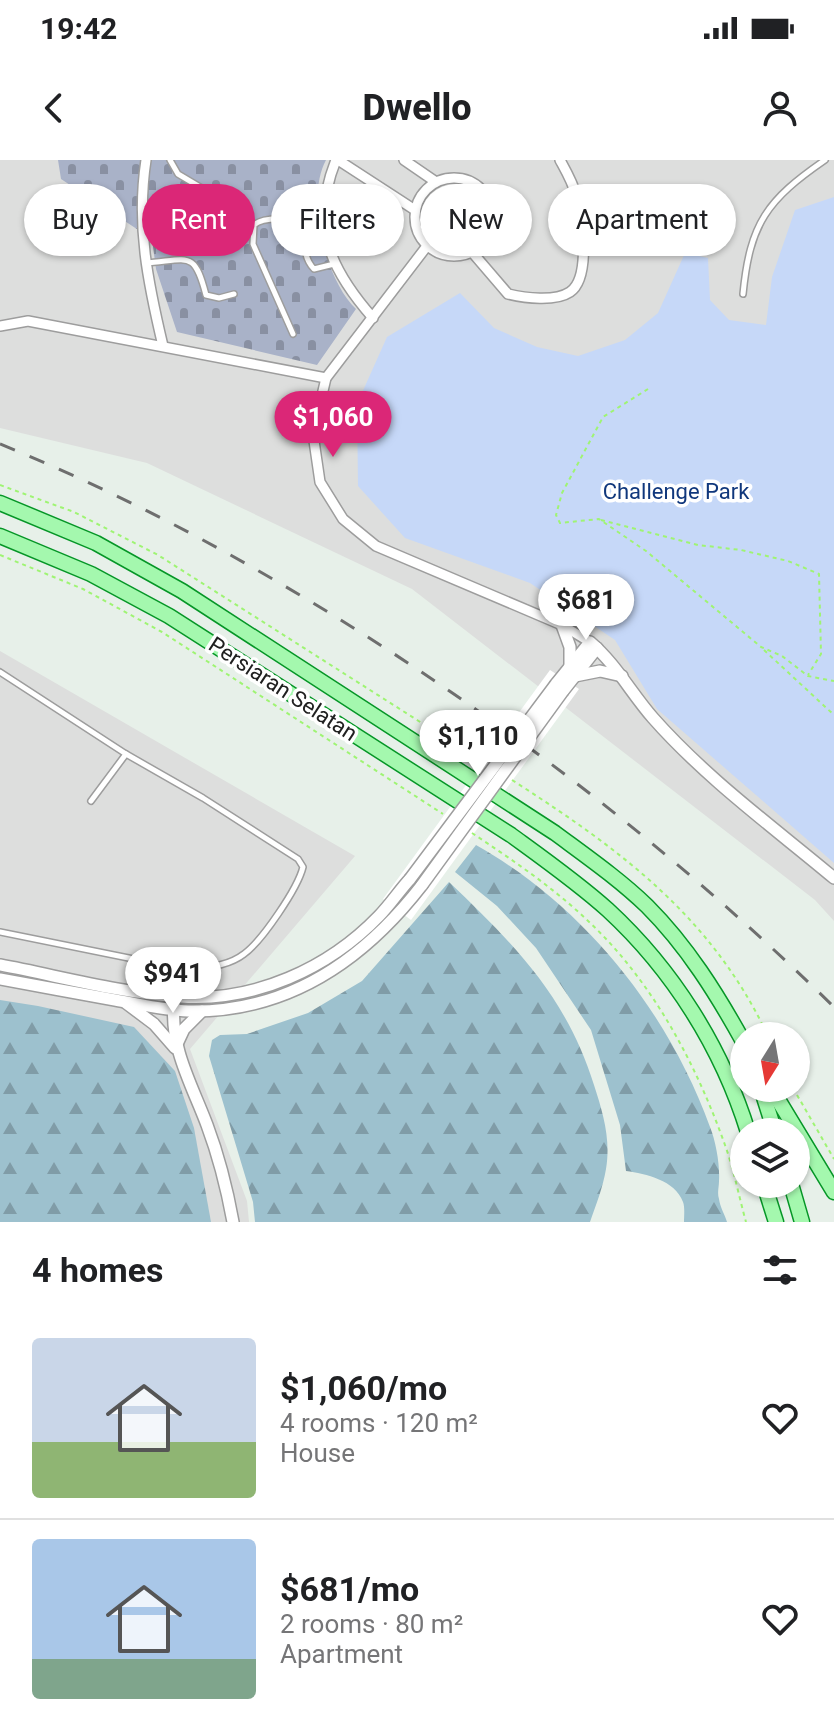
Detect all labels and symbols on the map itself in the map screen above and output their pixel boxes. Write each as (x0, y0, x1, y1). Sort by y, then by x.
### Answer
pin: $1,060 (268, 391, 398, 459)
park label: Challenge Park (603, 479, 750, 504)
pin: $681 (539, 574, 633, 642)
street label: Persiaran Selatan (204, 632, 362, 746)
pin: $1,110 (413, 710, 543, 778)
pin: $941 (126, 947, 220, 1015)
north arrow (730, 1022, 810, 1102)

